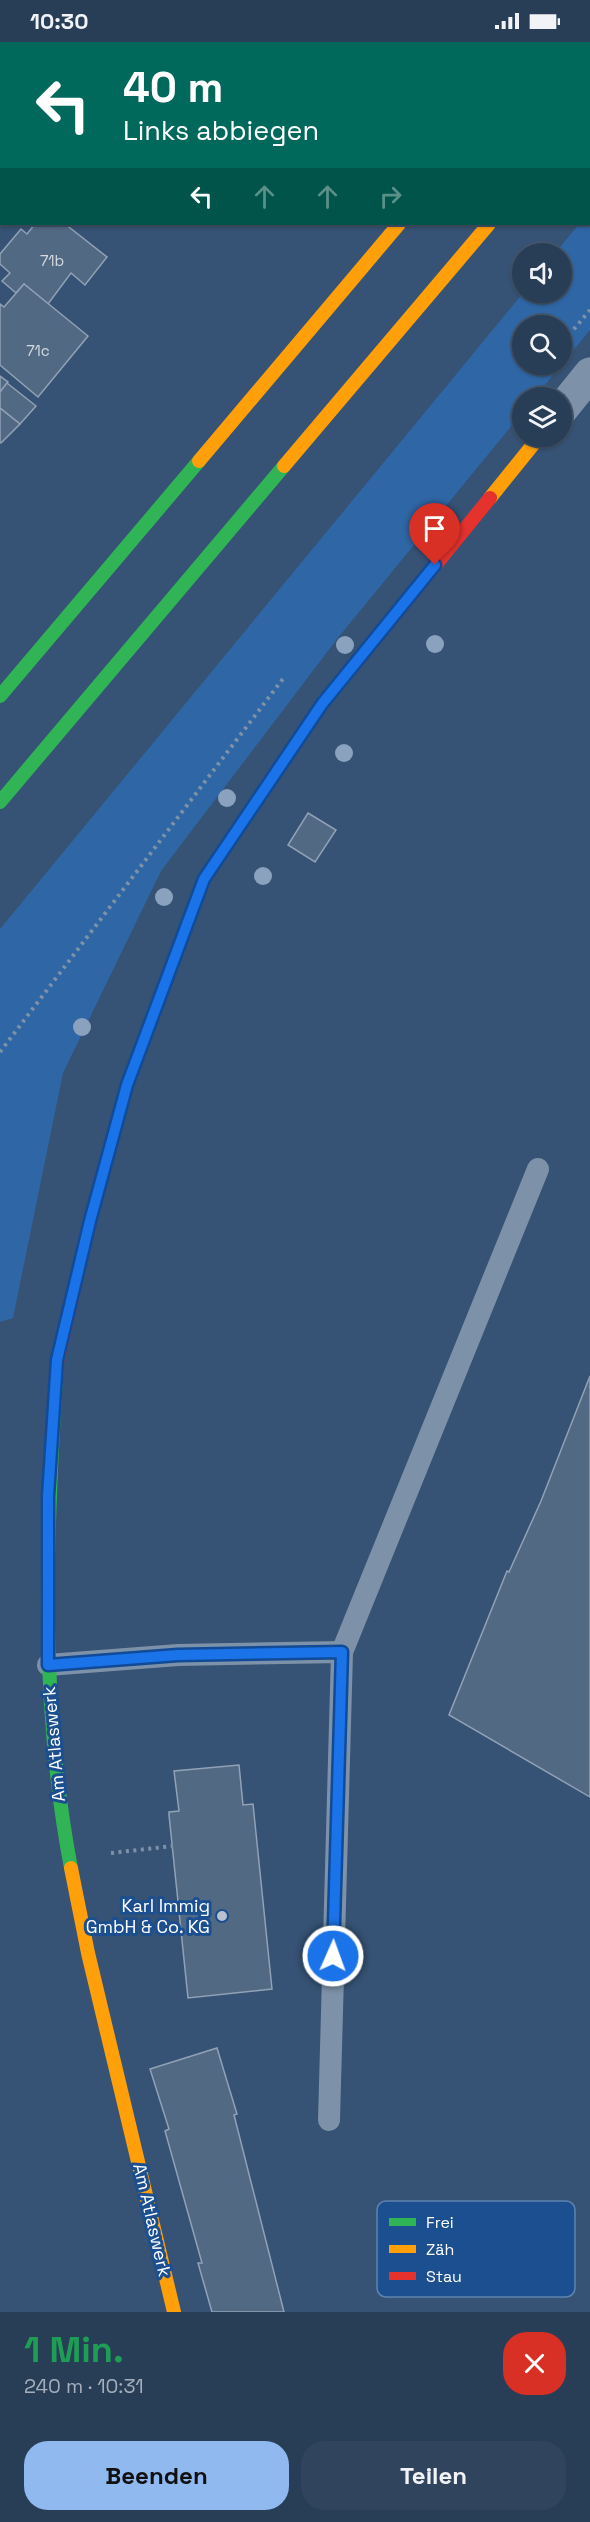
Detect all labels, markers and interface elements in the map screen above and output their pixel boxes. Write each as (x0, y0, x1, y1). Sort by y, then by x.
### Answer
text: 10:30 (30, 7, 88, 35)
text: 40 m (123, 61, 223, 114)
icon: left (24, 66, 102, 144)
text: Links abbiegen (123, 113, 319, 148)
icon: left (185, 180, 218, 213)
icon: ahead (248, 180, 281, 213)
icon: ahead (311, 180, 344, 213)
icon: right (374, 180, 407, 213)
map controls (512, 243, 572, 447)
button: sound (512, 243, 572, 303)
house number: 71b (40, 251, 64, 270)
button: search (512, 315, 572, 375)
house number: 71c (26, 341, 50, 360)
button: layers (512, 387, 572, 447)
pin (409, 503, 460, 565)
icon: arrive (418, 512, 451, 545)
street label: Am Atlaswerk (37, 1685, 70, 1803)
place label: Karl Immig GmbH & Co. KG (86, 1894, 210, 1938)
marker: Karl Immig GmbH & Co. KG (215, 1909, 229, 1923)
position arrow (301, 1924, 365, 1988)
street label: Am Atlaswerk (128, 2161, 177, 2279)
legend (377, 2201, 575, 2297)
text: Frei (426, 2212, 454, 2233)
text: Zäh (426, 2239, 454, 2260)
text: Stau (426, 2266, 462, 2287)
text: 1 Min. (24, 2327, 124, 2373)
button: close (503, 2332, 566, 2395)
text: 240 m · 10:31 (24, 2373, 144, 2399)
button: Beenden (24, 2441, 289, 2510)
button: Teilen (301, 2441, 566, 2510)

